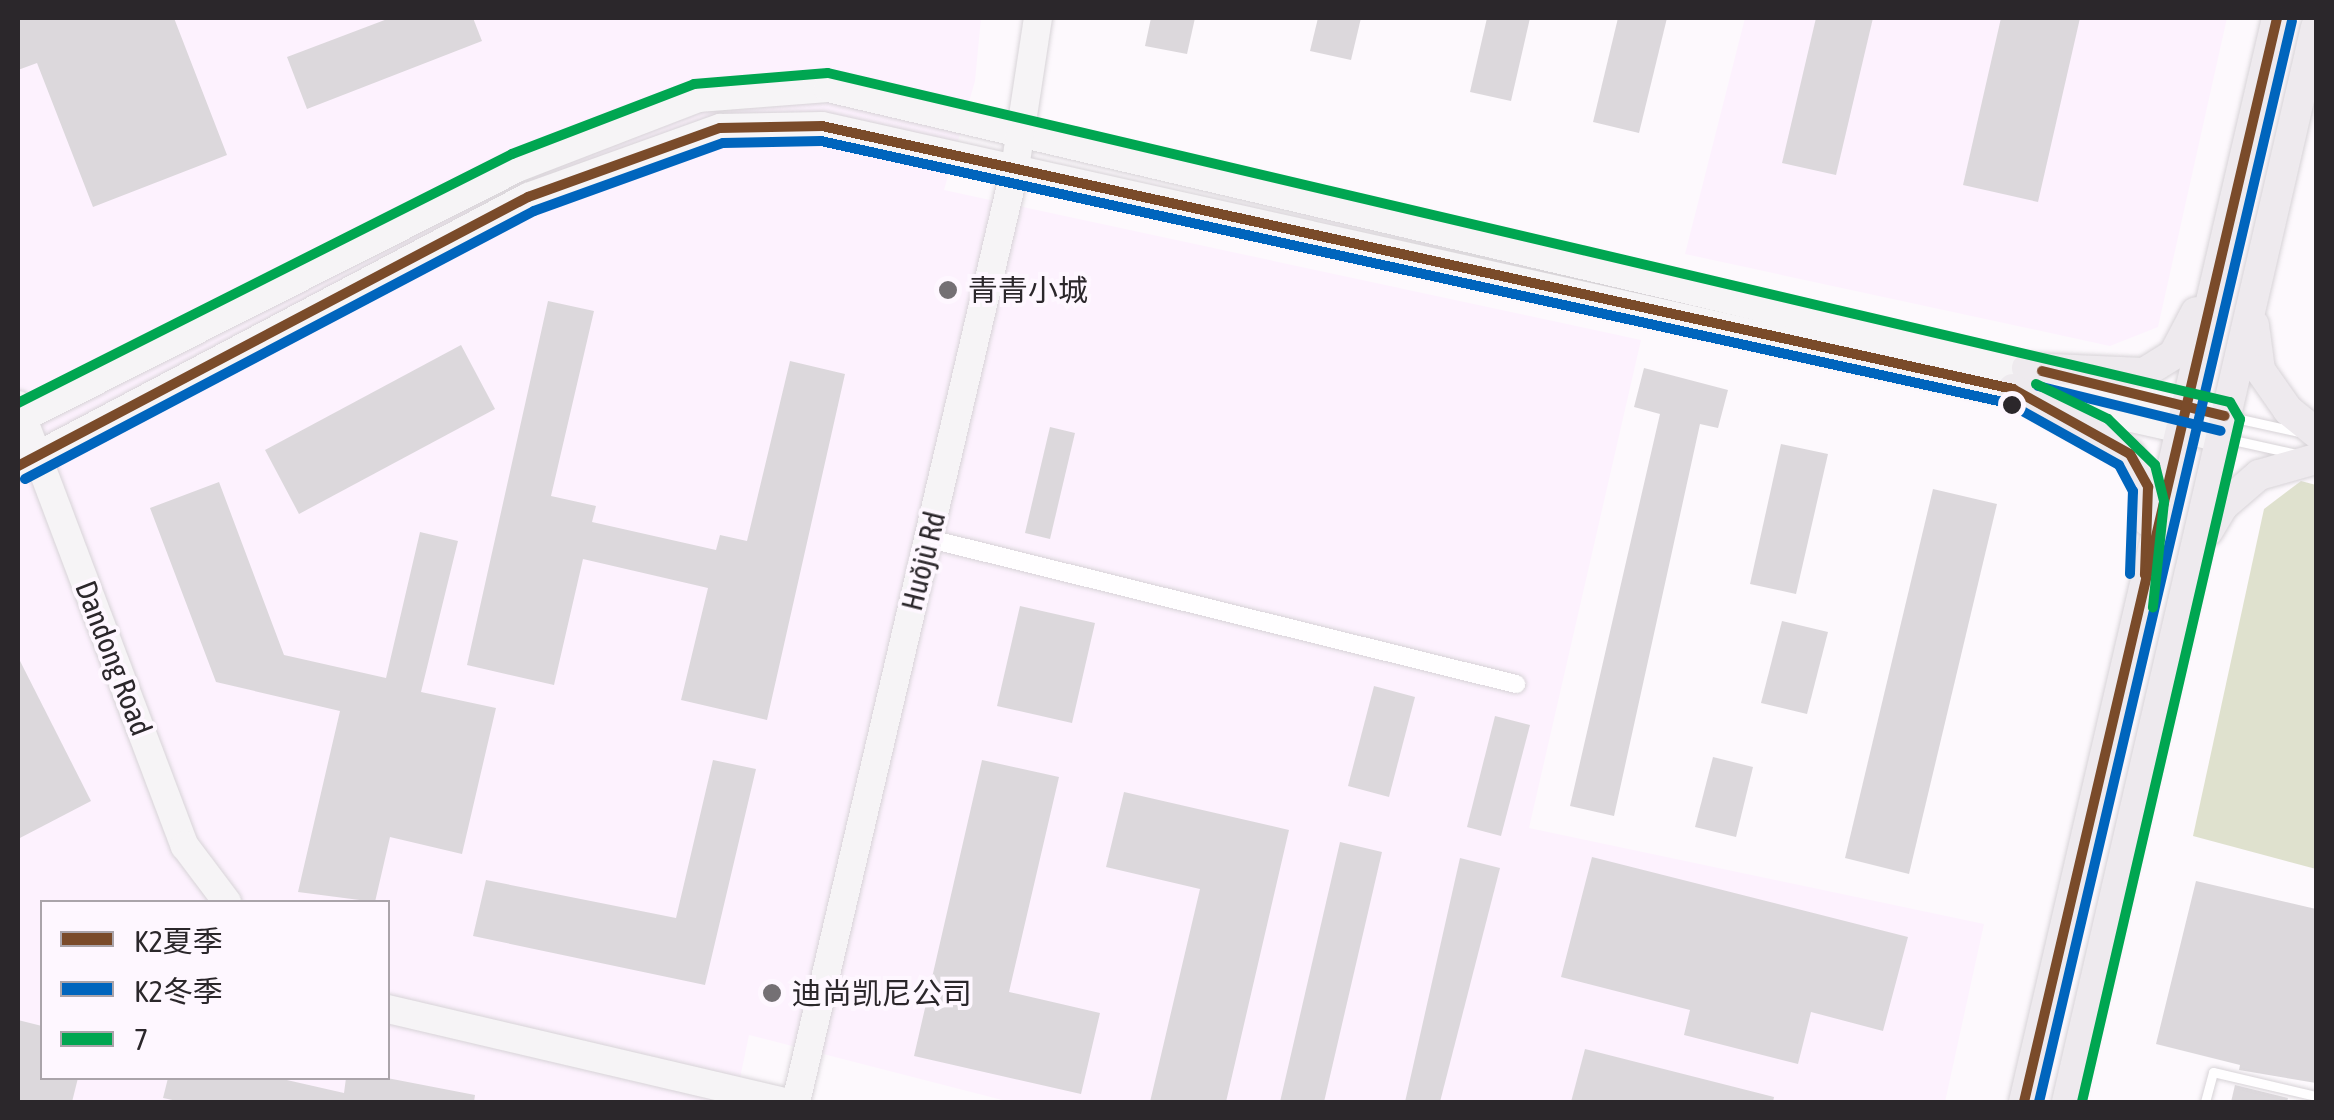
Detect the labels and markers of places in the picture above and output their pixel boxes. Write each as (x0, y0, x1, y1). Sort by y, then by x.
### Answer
place label: 青青小城 (968, 272, 1088, 308)
marker: 青青小城 (937, 279, 959, 301)
unlabelled marker (2002, 395, 2022, 415)
place label: 迪尚凯尼公司 (792, 975, 972, 1011)
marker: 迪尚凯尼公司 (761, 982, 783, 1004)

